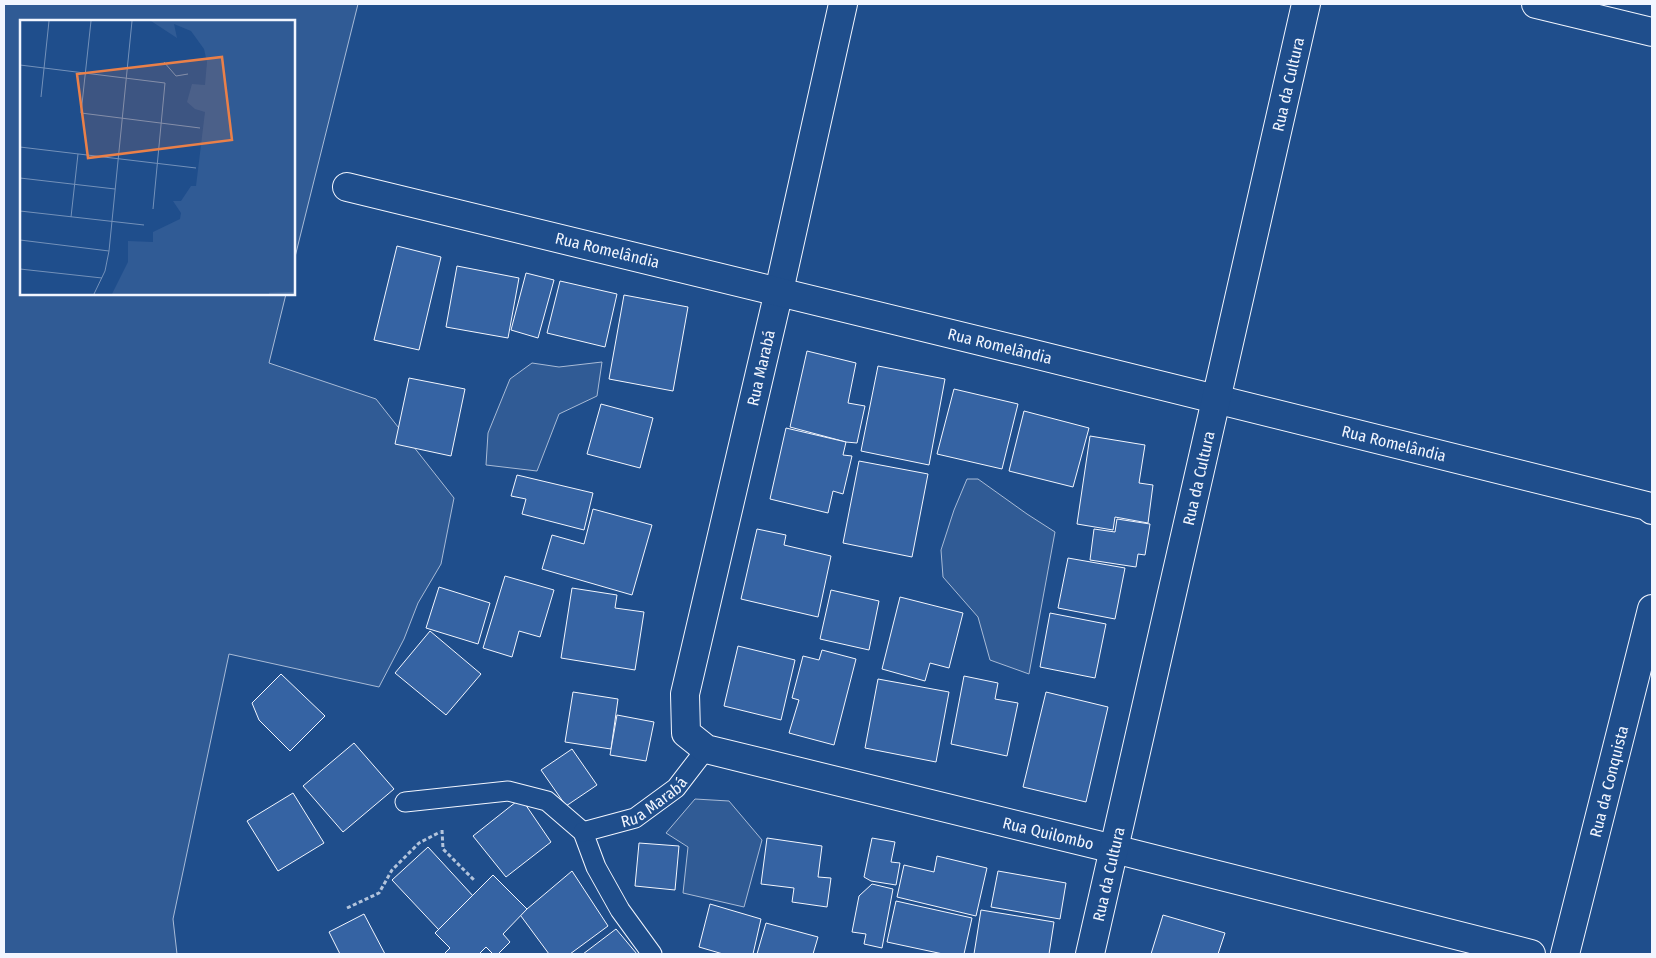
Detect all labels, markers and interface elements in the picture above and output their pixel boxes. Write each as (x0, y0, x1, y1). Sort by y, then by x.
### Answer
inset map (20, 20, 295, 295)
street label: Rua da Cultura (1268, 35, 1308, 133)
street label: Rua Romelândia (553, 228, 662, 272)
street label: Rua Romelândia (946, 324, 1054, 368)
street label: Rua Marabá (743, 328, 779, 408)
street label: Rua Romelândia (1340, 421, 1448, 465)
street label: Rua da Cultura (1178, 429, 1218, 527)
street label: Rua da Conquista (1585, 723, 1632, 839)
street label: Rua Marabá (619, 773, 691, 831)
street label: Rua Quilombo (1001, 813, 1096, 853)
street label: Rua da Cultura (1088, 825, 1128, 923)

